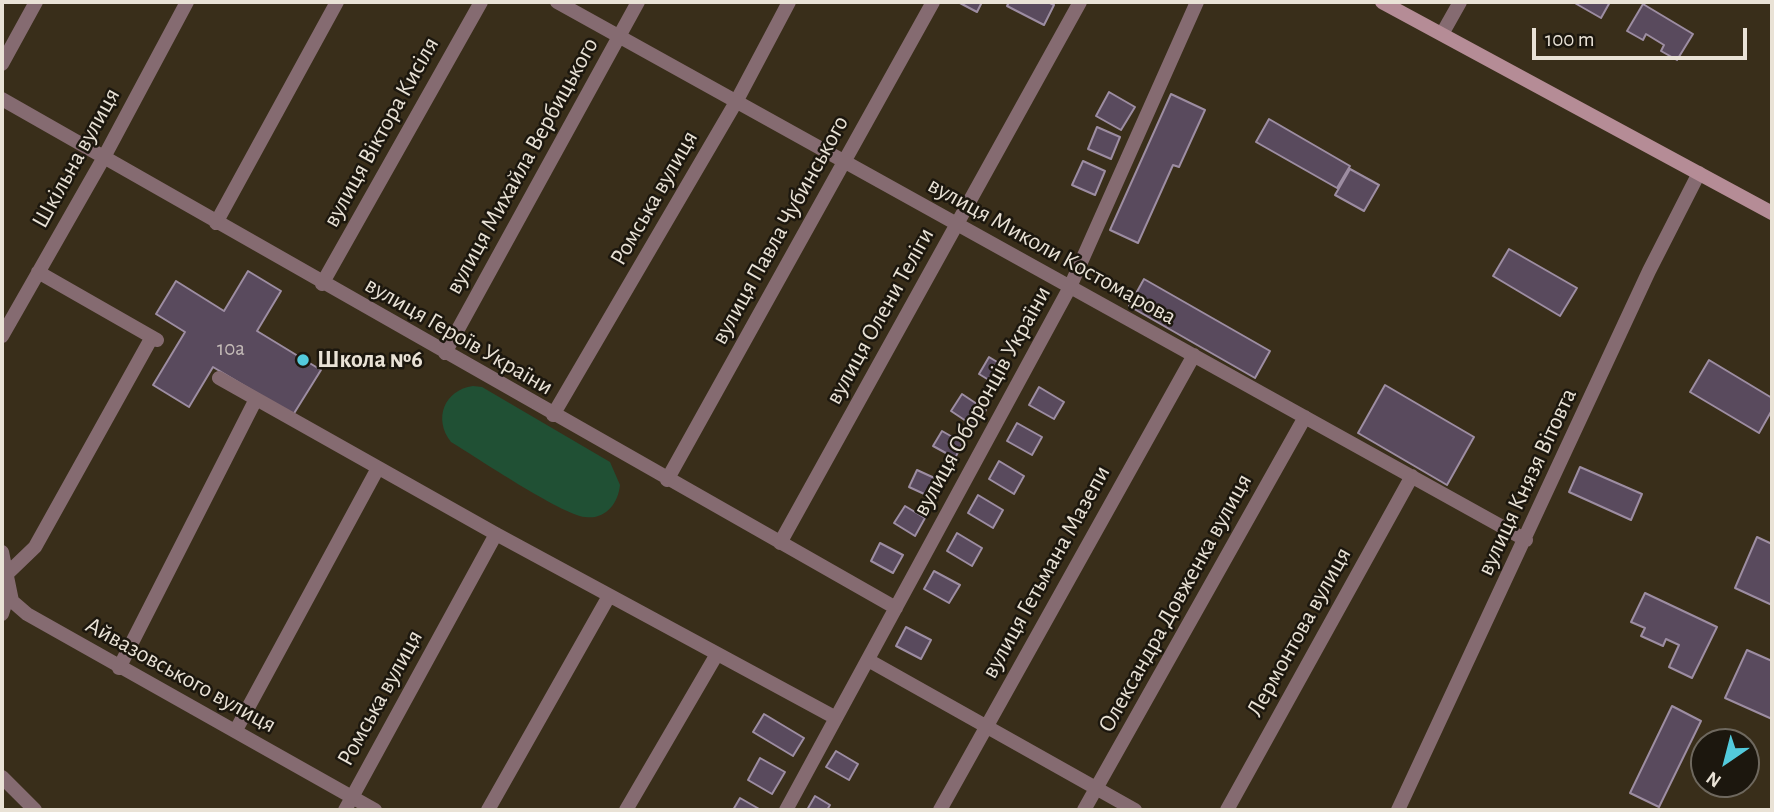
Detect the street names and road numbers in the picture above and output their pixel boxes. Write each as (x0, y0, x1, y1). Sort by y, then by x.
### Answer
street label: вулиця Віктора Кисіля (317, 32, 445, 232)
street label: вулиця Михайла Вербицького (439, 33, 605, 299)
street label: Шкільна вулиця (26, 83, 126, 233)
street label: вулиця Павла Чубинського (705, 111, 855, 349)
street label: Ромська вулиця (604, 125, 704, 271)
street label: вулиця Миколи Костомарова (923, 171, 1181, 331)
street label: вулиця Олени Теліги (819, 223, 941, 409)
street label: вулиця Героїв України (360, 270, 558, 402)
street label: вулиця Оборонців України (907, 281, 1057, 521)
street label: вулиця Князя Вітовта (1471, 384, 1583, 580)
street label: вулиця Гетьмана Мазепи (975, 460, 1117, 684)
street label: Олександра Довженка вулиця (1092, 469, 1258, 737)
street label: Лермонтова вулиця (1240, 542, 1358, 722)
street label: Айвазовського вулиця (81, 611, 281, 739)
street label: Ромська вулиця (331, 625, 429, 771)

